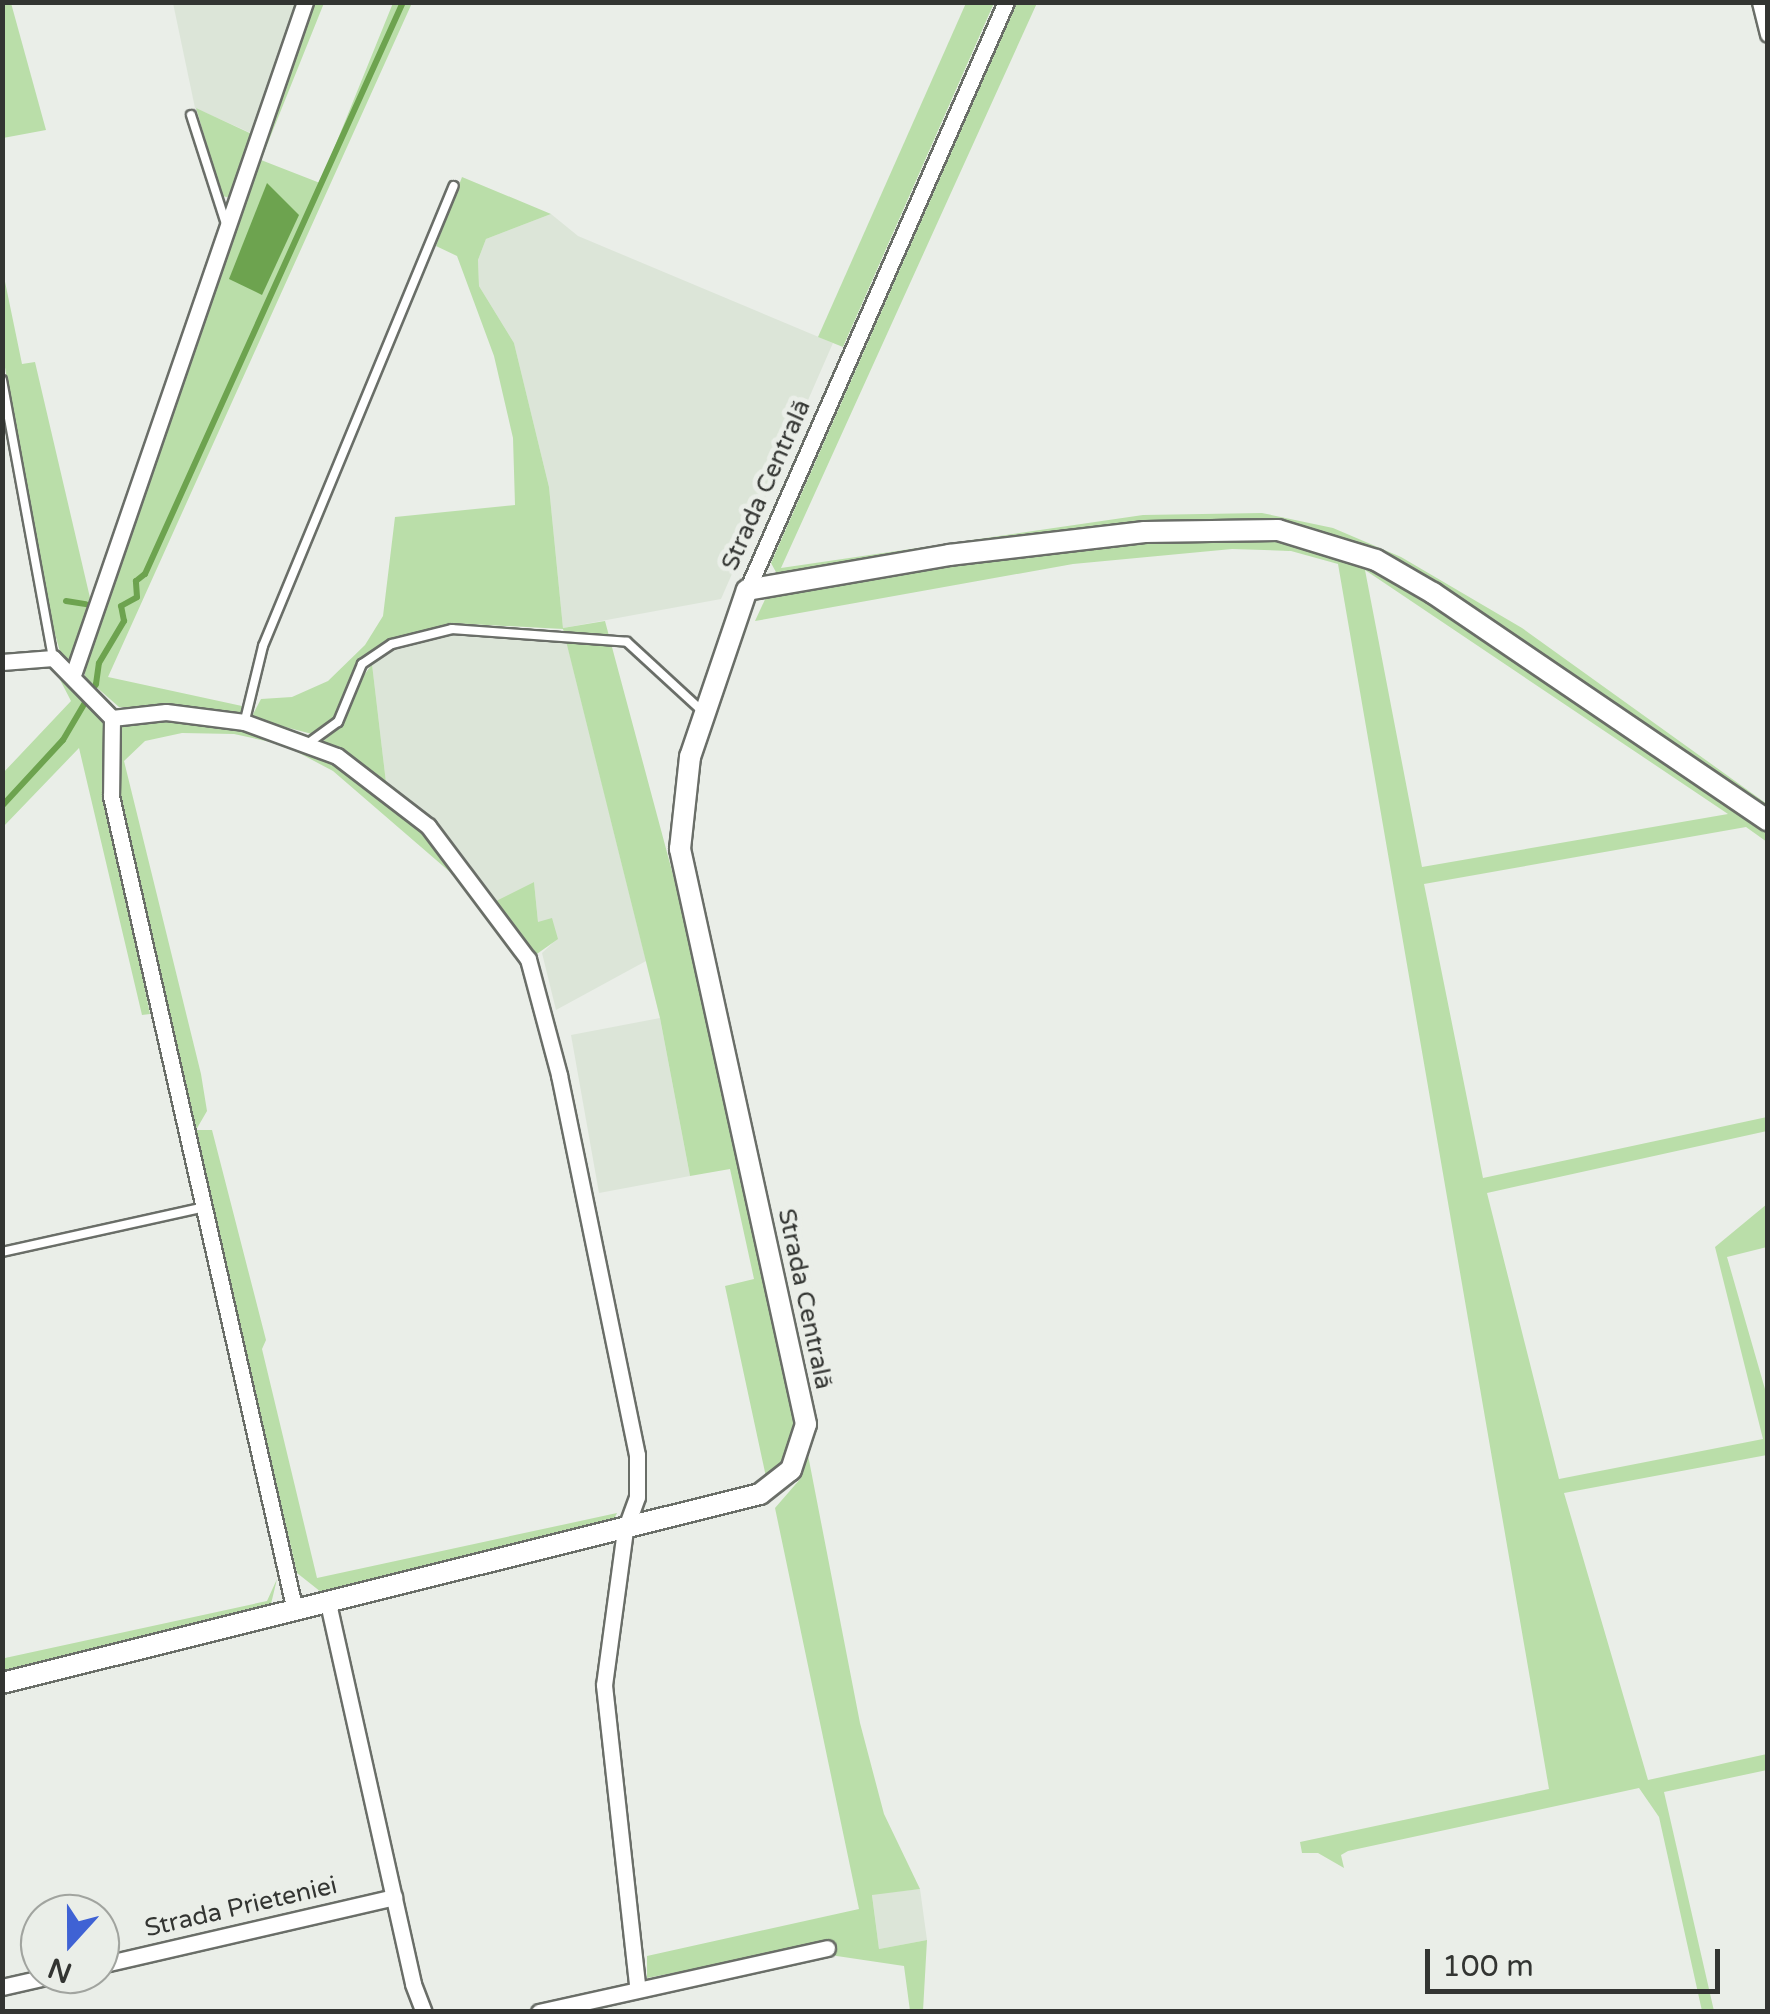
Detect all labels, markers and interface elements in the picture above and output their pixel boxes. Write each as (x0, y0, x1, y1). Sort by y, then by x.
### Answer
street label: Strada Centrală (715, 395, 817, 575)
street label: Strada Centrală (771, 1206, 839, 1392)
street label: Strada Prieteniei (142, 1870, 340, 1944)
north arrow (20, 1894, 120, 1994)
scale bar (1430, 1929, 1725, 1991)
text: 100 m (1442, 1948, 1534, 1985)
text: N (43, 1950, 77, 1990)

